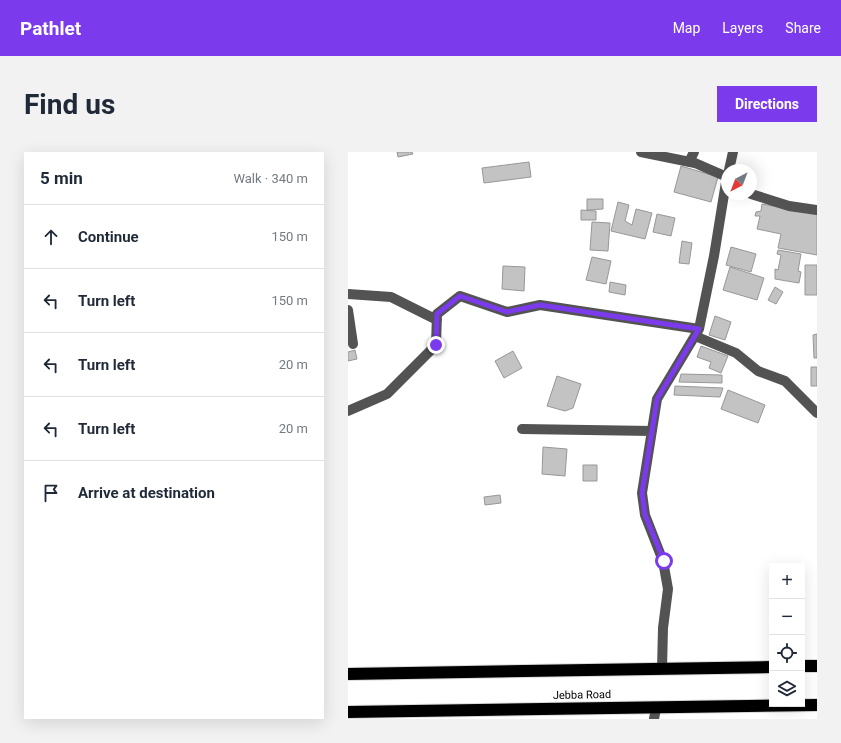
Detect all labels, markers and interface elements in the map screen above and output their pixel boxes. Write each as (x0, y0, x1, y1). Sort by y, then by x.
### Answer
text: Pathlet (20, 17, 81, 40)
text: Map (673, 20, 700, 36)
text: Layers (722, 20, 763, 36)
text: Share (785, 20, 821, 36)
button: Directions (717, 86, 817, 122)
text: Find us (24, 88, 115, 121)
north arrow (721, 164, 757, 200)
text: 5 min (40, 168, 83, 188)
text: Walk · 340 m (233, 171, 308, 186)
icon: ahead (40, 226, 62, 248)
text: Continue (78, 228, 139, 246)
text: 150 m (271, 229, 308, 244)
icon: left (40, 290, 62, 312)
text: Turn left (78, 292, 135, 310)
text: 150 m (271, 293, 308, 308)
route end (427, 336, 445, 354)
icon: left (40, 354, 62, 376)
text: Turn left (78, 356, 135, 374)
text: 20 m (279, 357, 308, 372)
icon: left (40, 418, 62, 440)
text: Turn left (78, 420, 135, 438)
text: 20 m (279, 421, 308, 436)
icon: arrive (40, 482, 62, 504)
text: Arrive at destination (78, 484, 215, 502)
route start (655, 552, 673, 570)
map controls (769, 563, 805, 707)
button: + (769, 563, 805, 599)
button: − (769, 599, 805, 635)
button: locate (769, 635, 805, 671)
button: layers (769, 671, 805, 707)
street label: Jebba Road (553, 688, 611, 702)

